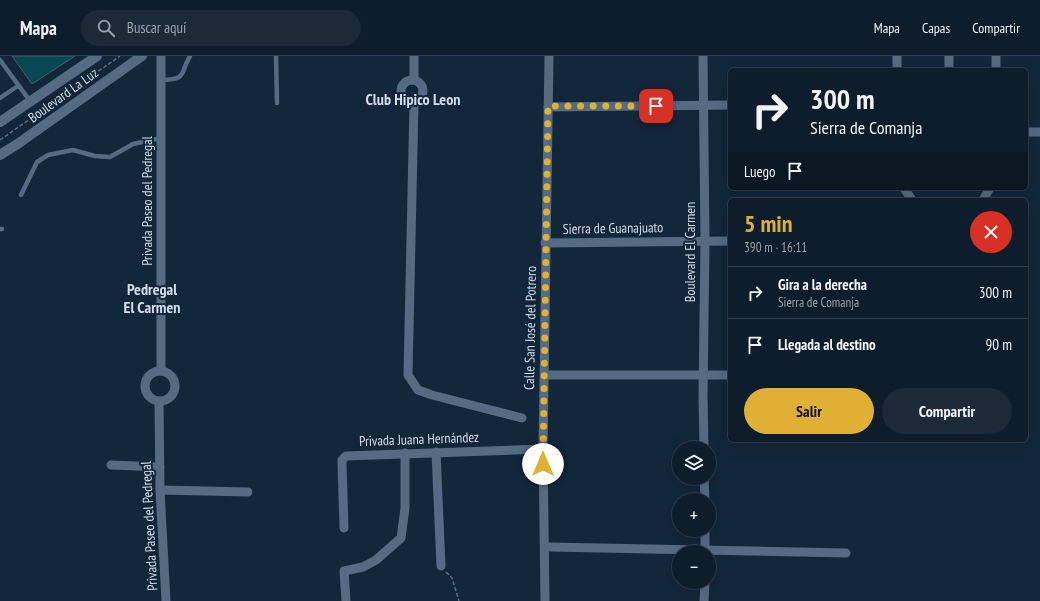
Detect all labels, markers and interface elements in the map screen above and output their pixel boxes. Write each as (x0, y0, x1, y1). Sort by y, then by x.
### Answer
search box (81, 10, 361, 46)
text: Mapa (20, 16, 57, 40)
icon: search (95, 17, 117, 39)
text: Buscar aquí (127, 18, 186, 37)
text: Mapa (874, 19, 900, 37)
text: Capas (922, 19, 950, 37)
text: Compartir (972, 19, 1020, 37)
street label: Boulevard La Luz (24, 64, 102, 126)
text: 300 m (810, 80, 874, 117)
icon: right (744, 84, 796, 136)
district label: Club Hipico Leon (366, 89, 460, 109)
pin (639, 89, 673, 123)
icon: arrive (645, 95, 667, 117)
text: Sierra de Comanja (810, 116, 922, 139)
street label: Privada Paseo del Pedregal (138, 135, 156, 266)
icon: arrive (784, 160, 806, 182)
text: Luego (744, 162, 776, 181)
street label: Boulevard El Carmen (681, 202, 699, 302)
text: 5 min (744, 208, 792, 239)
button: close (970, 211, 1012, 253)
street label: Sierra de Guanajuato (563, 218, 663, 238)
text: 390 m · 16:11 (744, 239, 807, 256)
street label: Calle San José del Potrero (520, 266, 540, 390)
text: Gira a la derecha (778, 275, 867, 294)
district label: Pedregal El Carmen (124, 279, 180, 317)
icon: right (744, 282, 766, 304)
text: 300 m (979, 283, 1012, 302)
text: Sierra de Comanja (778, 294, 859, 311)
icon: arrive (744, 334, 766, 356)
text: Llegada al destino (778, 335, 876, 354)
text: 90 m (986, 335, 1012, 354)
button: Salir (744, 388, 874, 434)
button: Compartir (882, 388, 1012, 434)
street label: Privada Juana Hernández (359, 428, 479, 450)
map controls (672, 441, 716, 589)
button: layers (672, 441, 716, 485)
position arrow (522, 443, 564, 485)
street label: Privada Paseo del Pedregal (137, 460, 161, 591)
button: + (672, 493, 716, 537)
button: − (672, 545, 716, 589)

